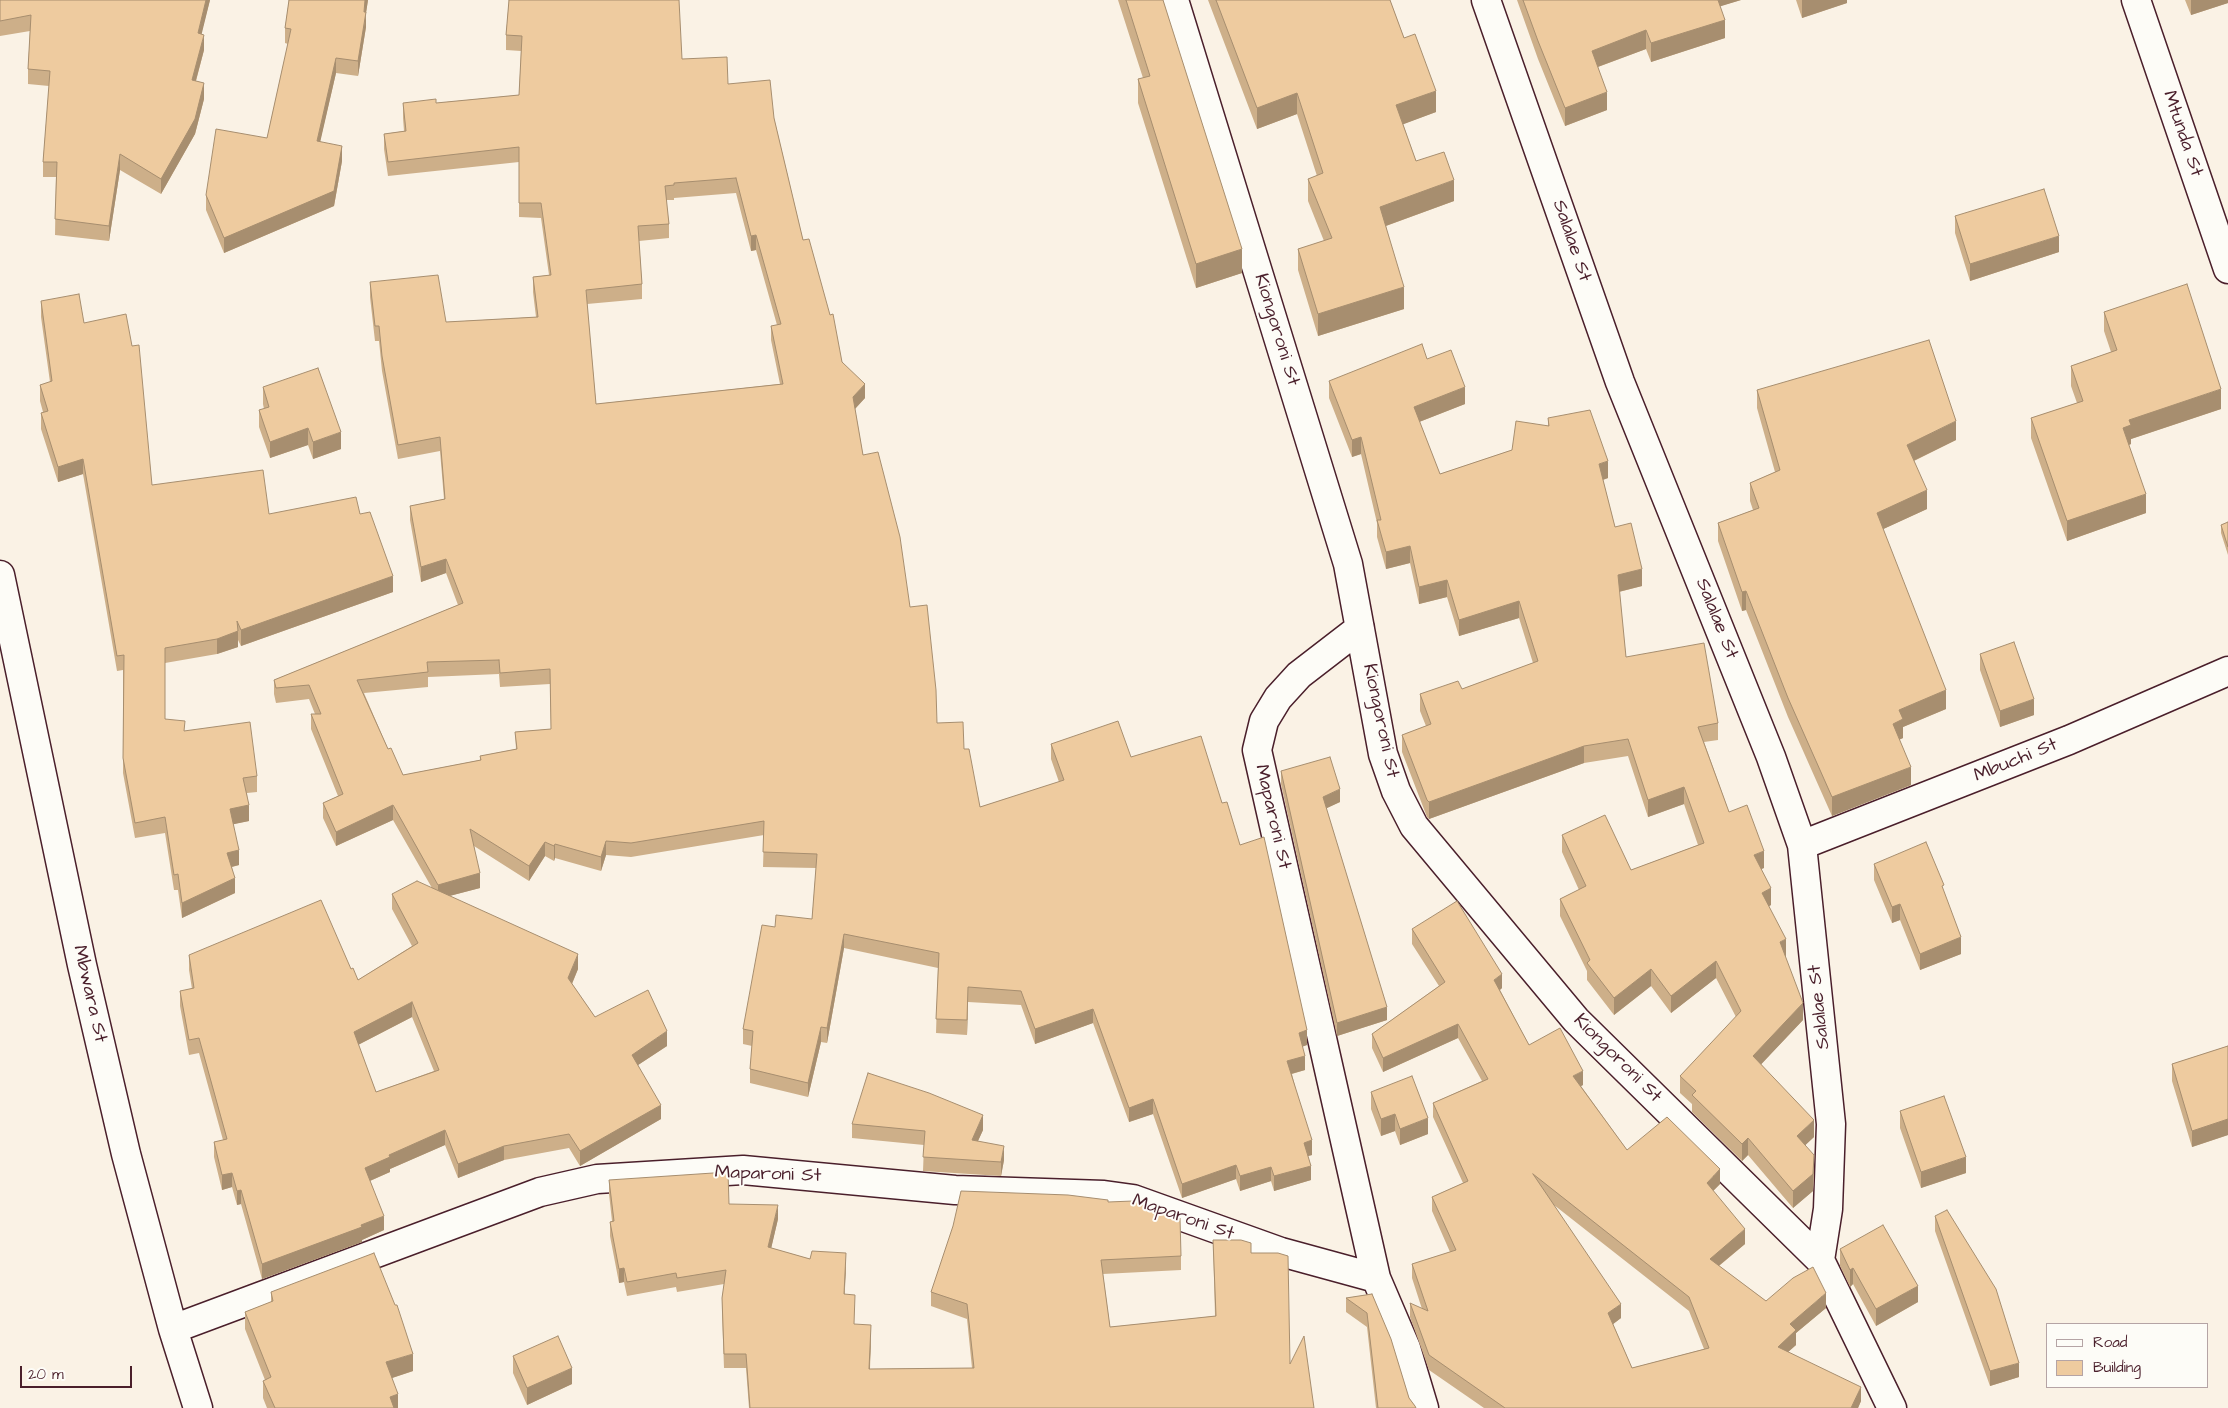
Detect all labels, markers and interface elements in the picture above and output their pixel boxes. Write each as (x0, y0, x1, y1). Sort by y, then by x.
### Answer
street label: Mtunda St (2157, 88, 2207, 180)
street label: Salalae St (1546, 197, 1596, 285)
street label: Kiongoroni St (1248, 271, 1304, 389)
street label: Salalae St (1690, 575, 1742, 663)
street label: Kiongoroni St (1357, 662, 1403, 780)
street label: Mbuchi St (1971, 734, 2061, 788)
street label: Maparoni St (1249, 762, 1295, 872)
street label: Mbwara St (67, 943, 111, 1045)
street label: Salalae St (1804, 964, 1836, 1050)
street label: Kiongoroni St (1568, 1010, 1666, 1108)
street label: Maparoni St (714, 1162, 822, 1188)
street label: Maparoni St (1129, 1190, 1237, 1246)
legend (2046, 1323, 2208, 1388)
text: Road (2093, 1332, 2127, 1353)
scale bar (22, 1356, 135, 1388)
text: Building (2093, 1357, 2141, 1378)
text: 20 m (28, 1364, 64, 1385)

